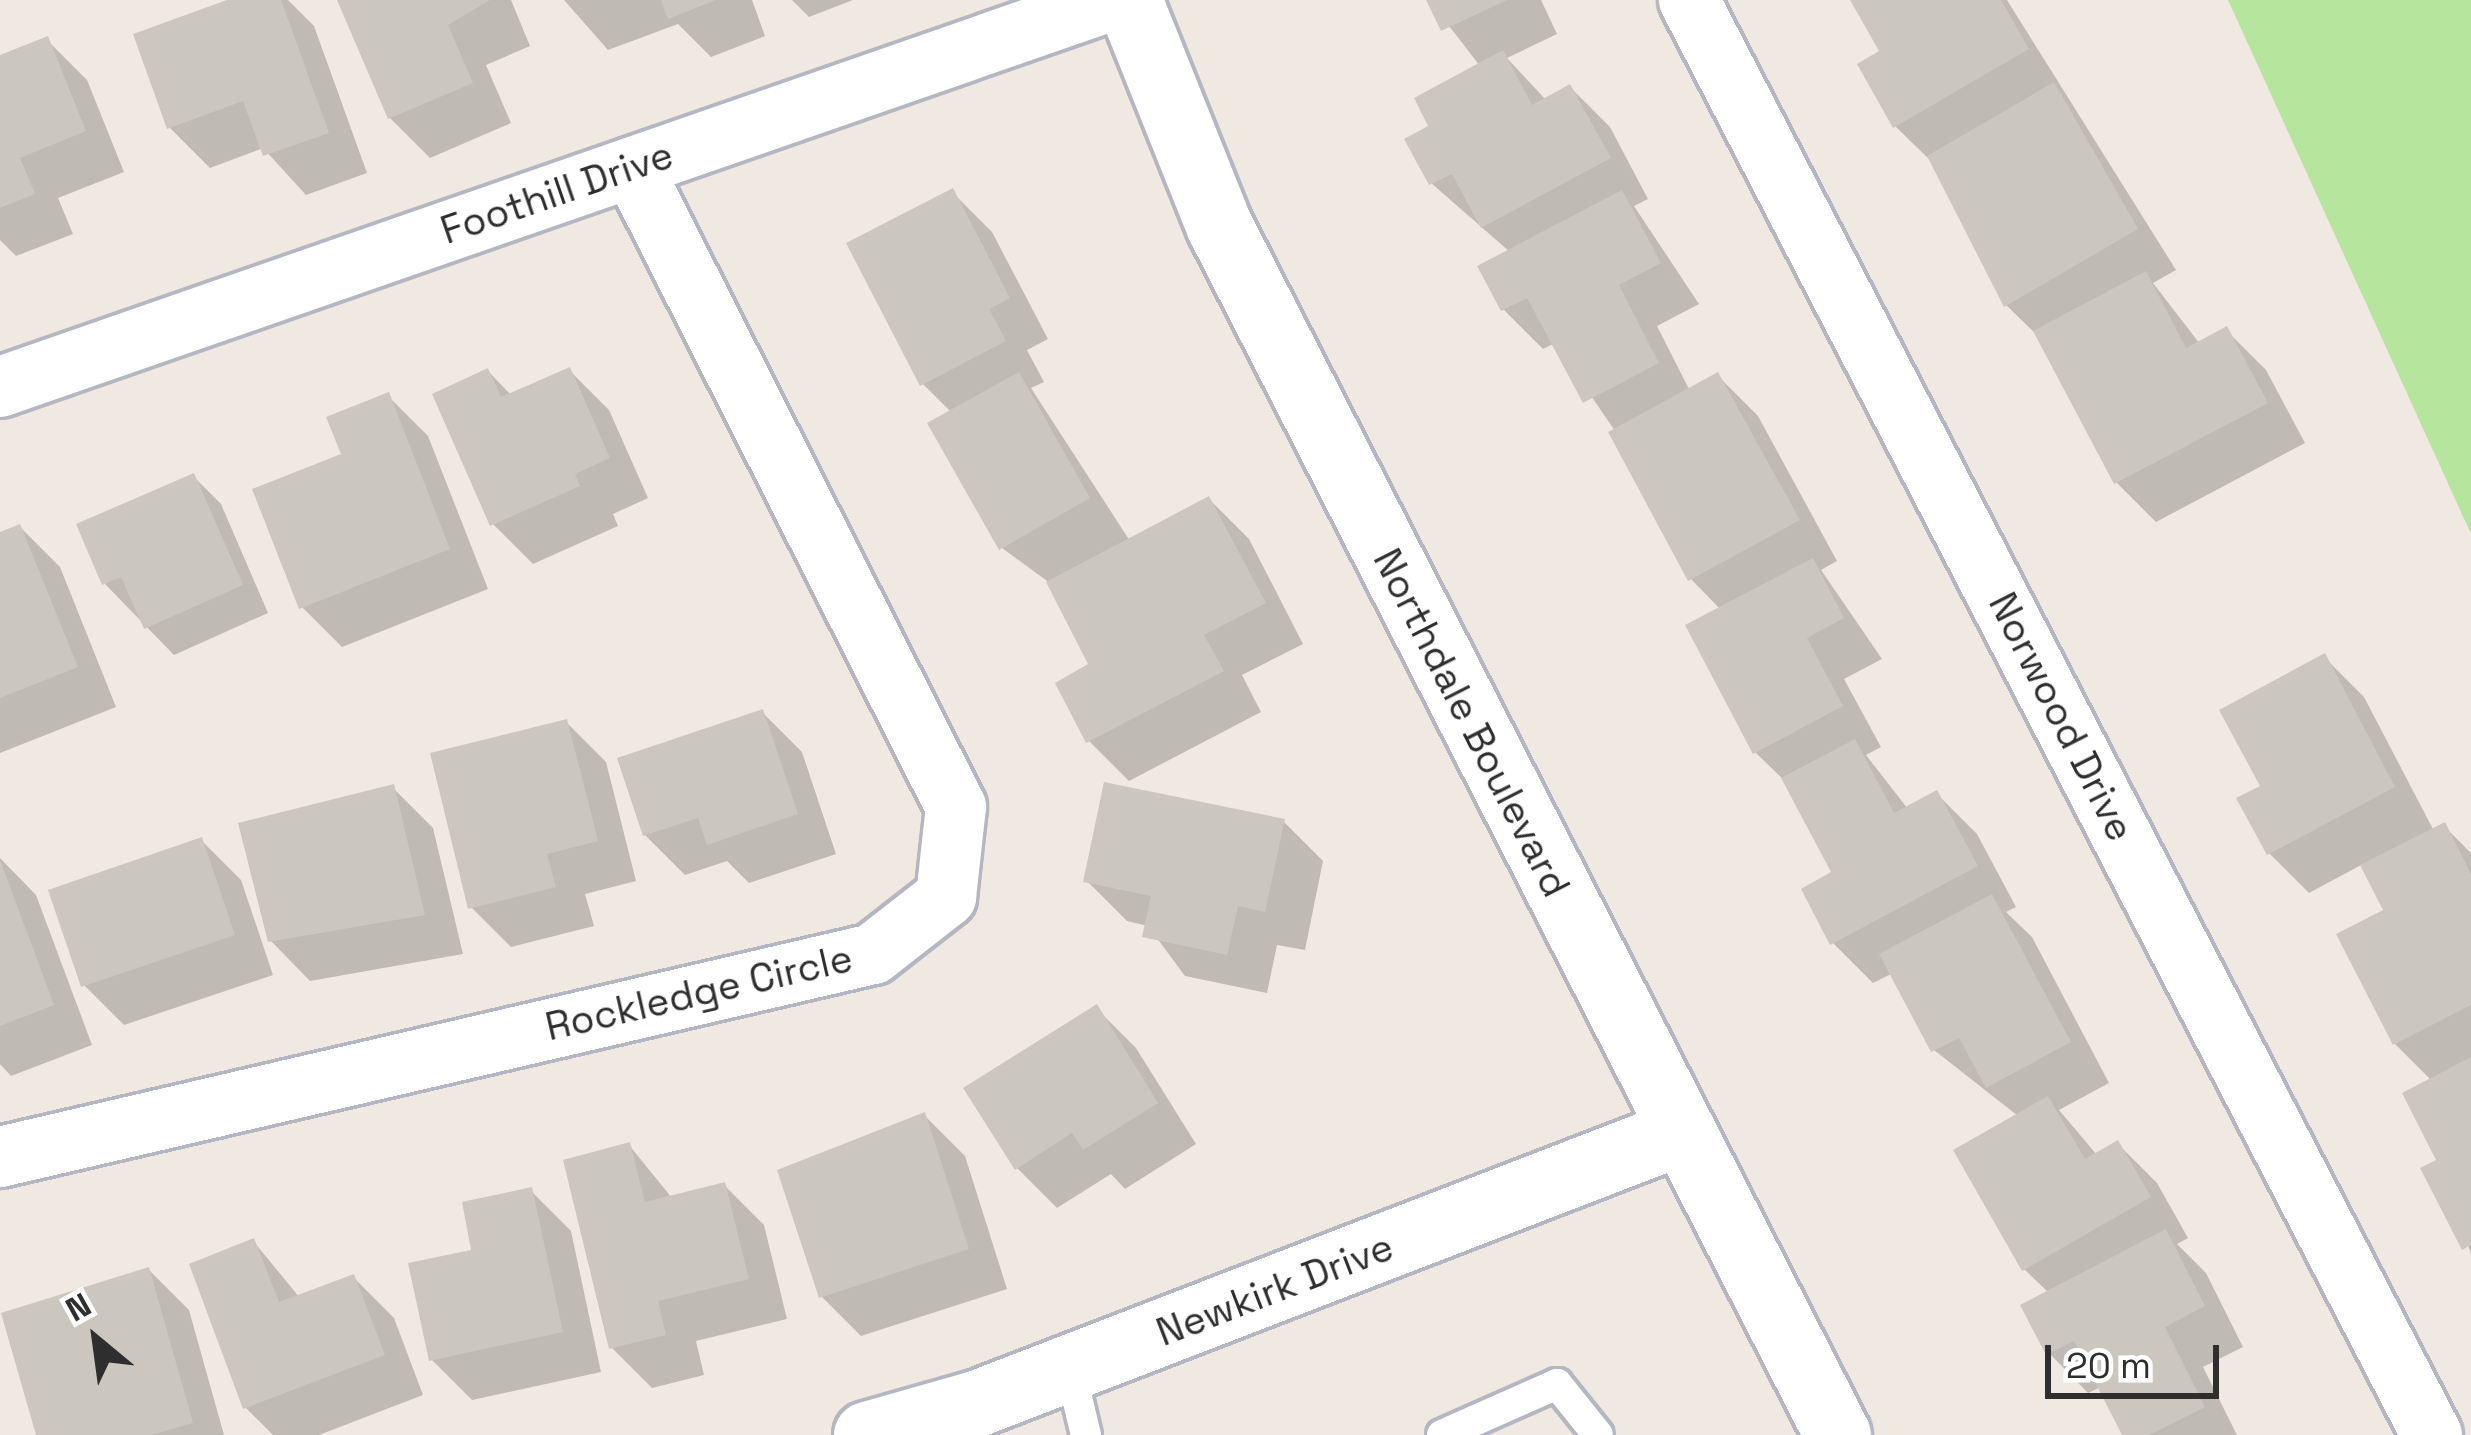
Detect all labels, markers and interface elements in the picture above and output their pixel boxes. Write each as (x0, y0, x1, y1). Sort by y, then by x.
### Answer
street label: Foothill Drive (435, 131, 679, 255)
street label: Northdale Boulevard (1363, 541, 1579, 905)
street label: Norwood Drive (1978, 585, 2144, 849)
street label: Rockledge Circle (541, 935, 857, 1051)
street label: Newkirk Drive (1150, 1223, 1400, 1357)
north arrow (36, 1279, 156, 1399)
text: N (59, 1284, 98, 1331)
scale bar (2051, 1321, 2225, 1395)
text: 20 m (2066, 1343, 2151, 1389)

